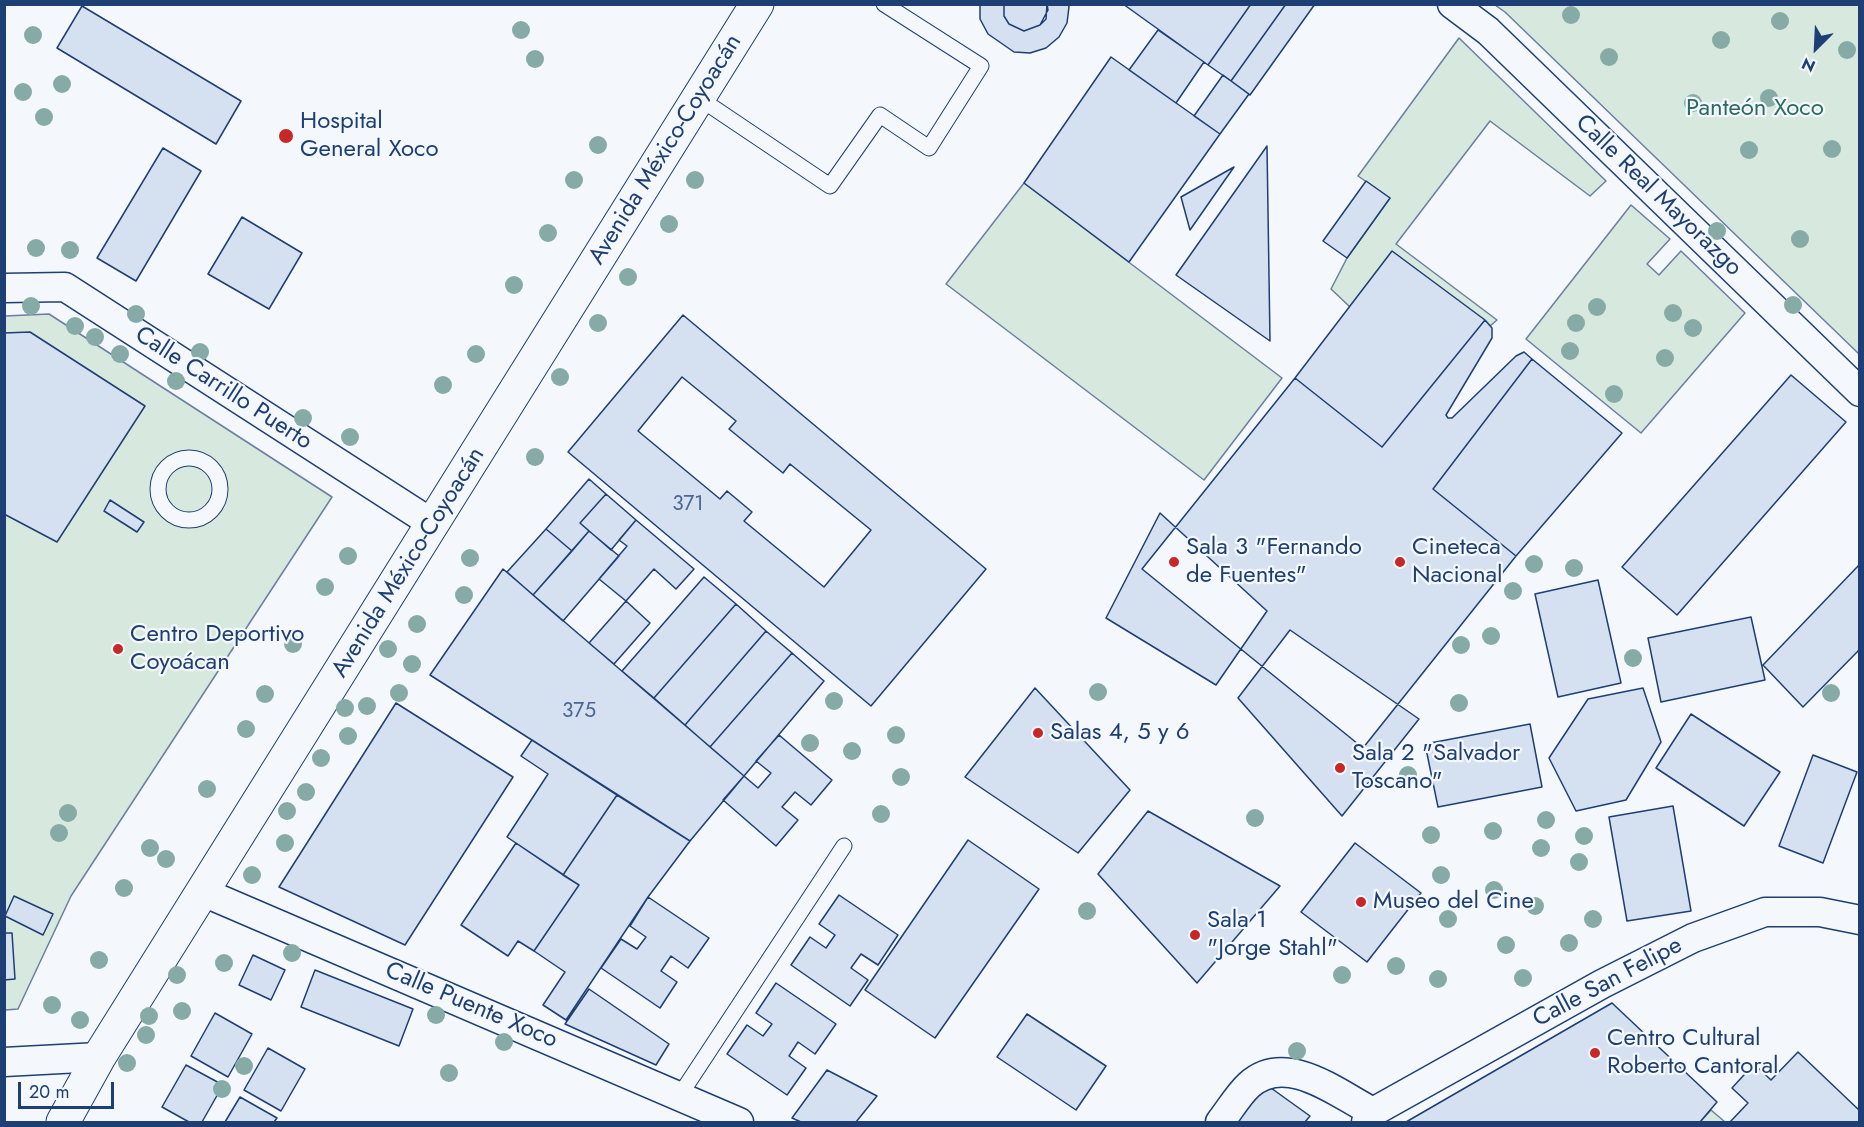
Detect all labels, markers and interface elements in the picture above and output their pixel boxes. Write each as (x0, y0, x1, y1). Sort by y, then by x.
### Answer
north arrow (1786, 18, 1846, 78)
street label: Avenida México-Coyoacán (583, 30, 749, 270)
text: N (1798, 52, 1819, 78)
park label: Panteón Xoco (1686, 95, 1824, 123)
place label: Hospital General Xoco (300, 108, 439, 164)
street label: Calle Real Mayorazgo (1569, 109, 1747, 283)
marker: Hospital General Xoco (277, 127, 295, 145)
street label: Calle Carrillo Puerto (129, 321, 317, 457)
street label: Avenida México-Coyoacán (326, 443, 492, 683)
house number: 371 (672, 492, 704, 518)
place label: Sala 3 "Fernando de Fuentes" (1186, 534, 1362, 590)
place label: Cineteca Nacional (1412, 534, 1503, 590)
marker: Sala 3 "Fernando de Fuentes" (1167, 555, 1181, 569)
marker: Cineteca Nacional (1393, 555, 1407, 569)
place label: Centro Deportivo Coyoácan (130, 621, 304, 677)
marker: Centro Deportivo Coyoácan (111, 642, 125, 656)
house number: 375 (562, 699, 596, 725)
place label: Salas 4, 5 y 6 (1050, 719, 1190, 747)
marker: Salas 4, 5 y 6 (1031, 726, 1045, 740)
place label: Sala 2 "Salvador Toscano" (1352, 740, 1520, 796)
marker: Sala 2 "Salvador Toscano" (1333, 761, 1347, 775)
place label: Museo del Cine (1373, 888, 1534, 916)
marker: Museo del Cine (1354, 895, 1368, 909)
place label: Sala 1 "Jorge Stahl" (1207, 907, 1338, 963)
marker: Sala 1 "Jorge Stahl" (1188, 928, 1202, 942)
street label: Calle San Felipe (1529, 932, 1687, 1034)
street label: Calle Puente Xoco (380, 957, 562, 1055)
place label: Centro Cultural Roberto Cantoral (1607, 1025, 1779, 1081)
marker: Centro Cultural Roberto Cantoral (1588, 1046, 1602, 1060)
scale bar (21, 1070, 117, 1108)
text: 20 m (29, 1079, 69, 1105)

